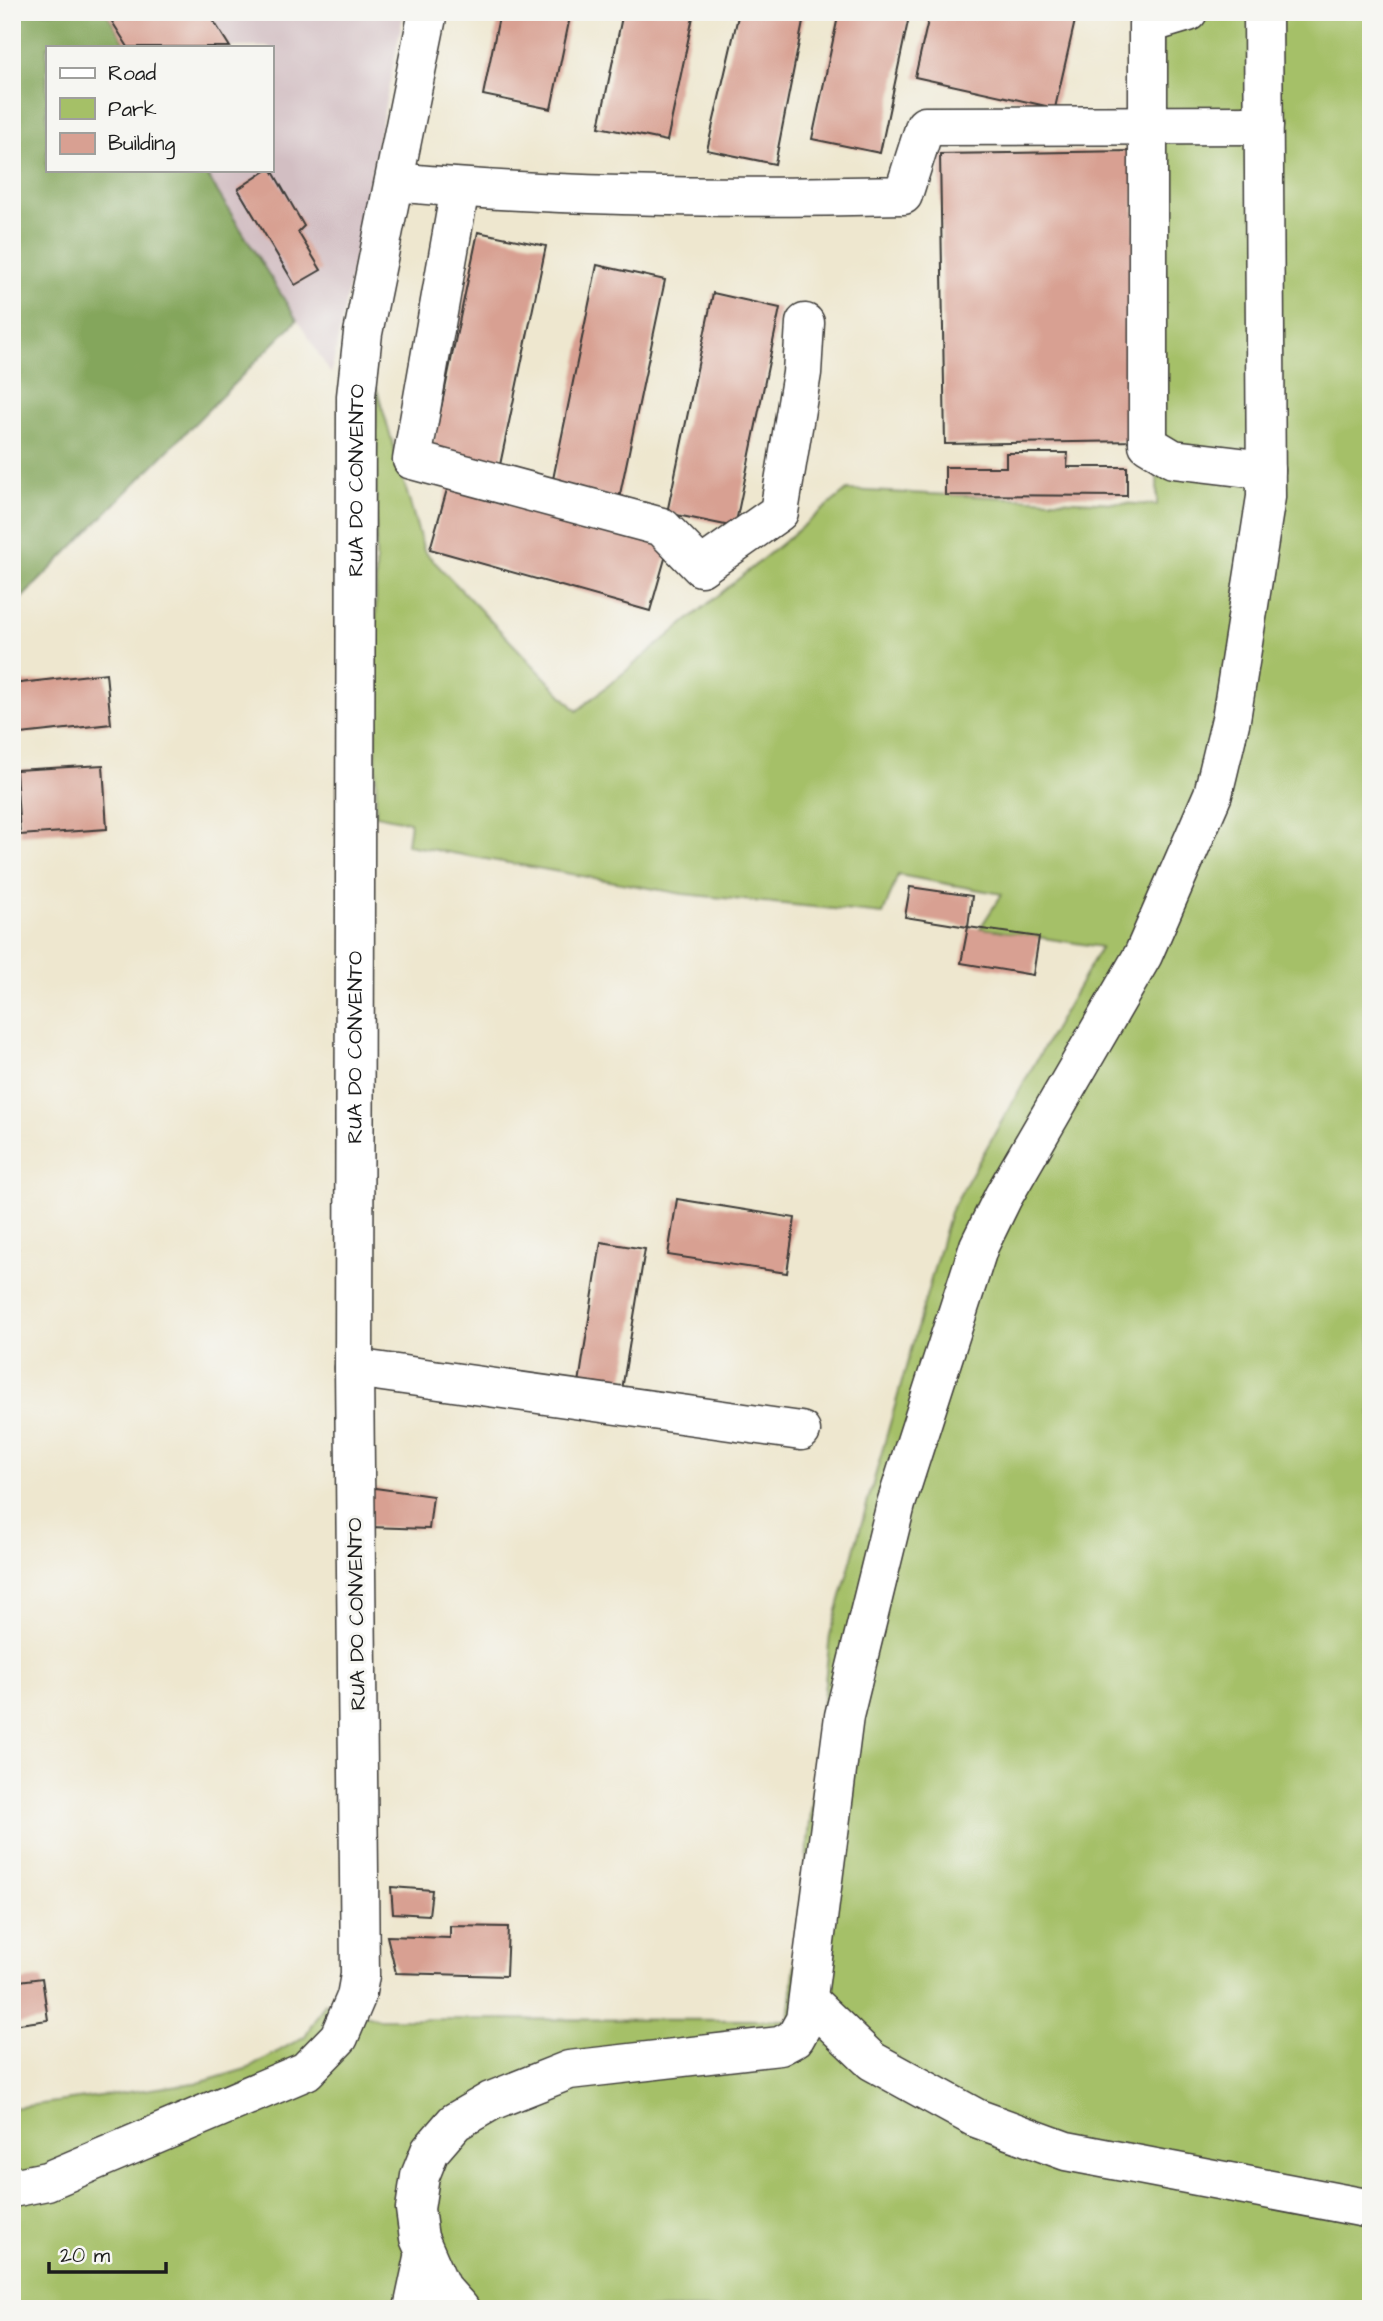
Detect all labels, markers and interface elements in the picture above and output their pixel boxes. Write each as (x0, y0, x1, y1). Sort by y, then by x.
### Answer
legend (46, 46, 273, 172)
text: Road (108, 59, 156, 88)
text: Park (108, 95, 157, 124)
text: Building (108, 129, 176, 160)
street label: RUA DO CONVENTO (342, 382, 372, 577)
street label: RUA DO CONVENTO (340, 951, 370, 1144)
street label: RUA DO CONVENTO (340, 1517, 373, 1711)
scale bar (49, 2230, 166, 2274)
text: 20 m (60, 2241, 111, 2270)

